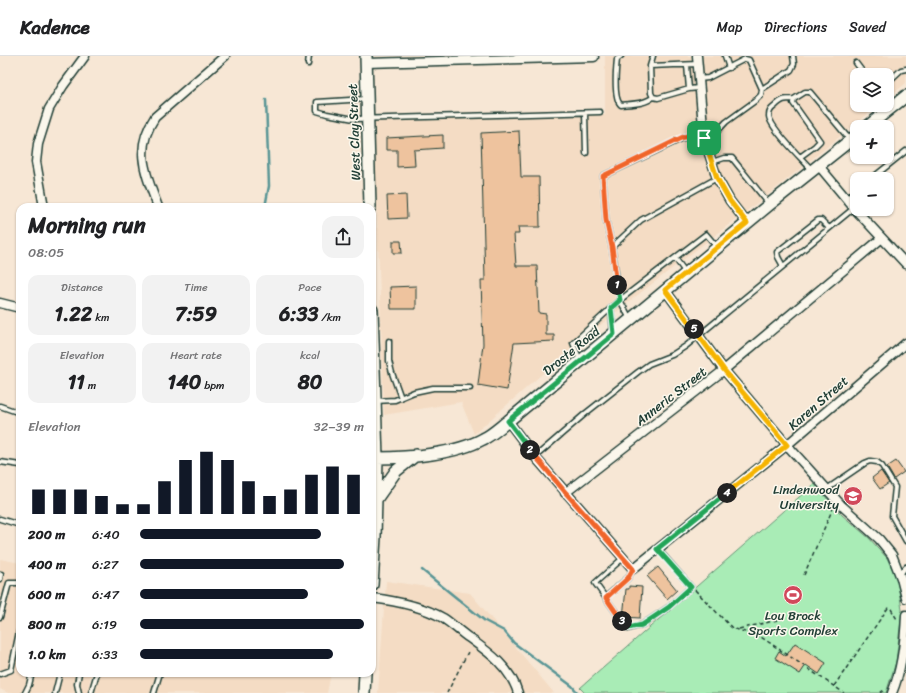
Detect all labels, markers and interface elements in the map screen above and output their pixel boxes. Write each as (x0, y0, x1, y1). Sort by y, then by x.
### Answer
text: Kadence (20, 11, 90, 44)
text: Map (716, 15, 742, 40)
text: Directions (764, 15, 827, 40)
text: Saved (849, 15, 886, 40)
map controls (850, 68, 894, 216)
button: layers (850, 68, 894, 112)
street label: West Clay Street (341, 83, 367, 181)
button: + (850, 120, 894, 164)
pin (687, 121, 721, 155)
icon: arrive (693, 127, 715, 149)
button: − (850, 172, 894, 216)
text: Morning run (28, 206, 146, 245)
button: share (322, 216, 364, 258)
text: 08:05 (28, 241, 64, 264)
pin: 1 (607, 275, 627, 295)
text: 1 (615, 275, 619, 294)
text: Distance (61, 278, 103, 297)
text: Time (184, 278, 208, 297)
text: Pace (298, 278, 322, 297)
text: 1.22 (55, 297, 92, 332)
text: 7:59 (175, 297, 217, 332)
text: 6:33 (279, 297, 318, 332)
text: km (92, 308, 109, 327)
text: /km (318, 308, 341, 327)
pin: 5 (684, 319, 704, 339)
text: 5 (691, 319, 697, 338)
street label: Droste Road (537, 320, 606, 382)
text: Elevation (60, 346, 104, 365)
text: Heart rate (170, 346, 222, 365)
text: kcal (300, 346, 320, 365)
street label: Anneric Street (629, 360, 712, 432)
text: 11 (68, 365, 85, 400)
text: 140 (168, 365, 201, 400)
text: 80 (298, 365, 322, 400)
street label: Karen Street (782, 370, 854, 436)
text: m (85, 376, 96, 395)
text: bpm (201, 376, 224, 395)
text: Elevation (28, 415, 81, 438)
text: 32–39 m (314, 415, 364, 438)
pin: 2 (520, 440, 540, 460)
text: 2 (527, 440, 533, 459)
place label: Lindenwood University (773, 478, 840, 516)
pin: 4 (717, 483, 737, 503)
text: 4 (724, 483, 730, 502)
school or university icon: Lindenwood University (842, 485, 864, 507)
text: 200 m (28, 523, 65, 546)
text: 6:40 (92, 523, 120, 546)
text: 400 m (28, 553, 66, 576)
text: 6:27 (92, 553, 118, 576)
text: 600 m (28, 583, 65, 606)
text: 6:47 (92, 583, 119, 606)
sports icon: Lou Brock Sports Complex (782, 584, 804, 606)
place label: Lou Brock Sports Complex (748, 604, 838, 642)
pin: 3 (612, 611, 632, 631)
text: 3 (619, 611, 625, 630)
text: 800 m (28, 613, 66, 636)
text: 6:19 (92, 613, 117, 636)
text: 1.0 km (28, 643, 66, 666)
text: 6:33 (92, 643, 118, 666)

